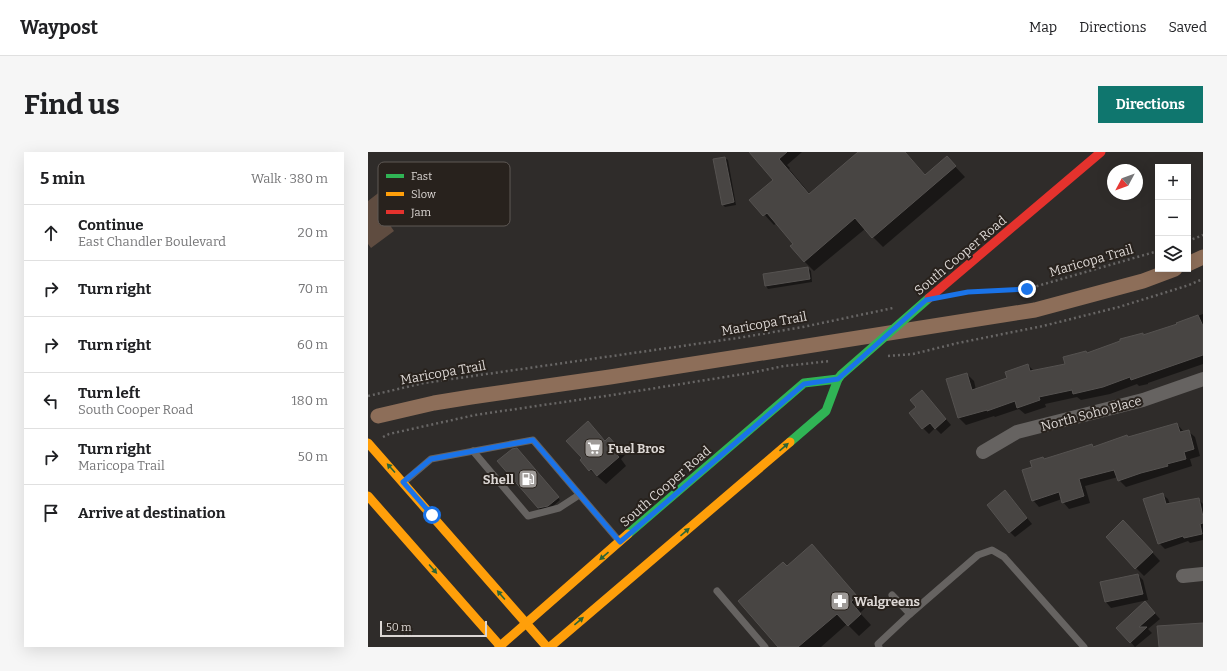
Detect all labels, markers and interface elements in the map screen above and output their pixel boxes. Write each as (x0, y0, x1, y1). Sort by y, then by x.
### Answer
text: Waypost (20, 16, 98, 39)
text: Map (1029, 19, 1057, 36)
text: Directions (1079, 19, 1147, 36)
text: Saved (1169, 19, 1207, 36)
button: Directions (1098, 86, 1203, 123)
text: Find us (24, 88, 120, 121)
legend (378, 162, 510, 226)
north arrow (1107, 164, 1143, 200)
map controls (1155, 164, 1191, 272)
button: + (1155, 164, 1191, 200)
text: 5 min (40, 168, 85, 189)
text: Fast (411, 170, 432, 183)
text: Walk · 380 m (251, 171, 328, 186)
text: Slow (411, 188, 436, 201)
button: − (1155, 200, 1191, 236)
text: Jam (410, 206, 431, 219)
street label: South Cooper Road (911, 212, 1009, 298)
text: Continue (78, 216, 144, 234)
icon: ahead (40, 222, 62, 244)
text: 20 m (298, 225, 328, 240)
text: East Chandler Boulevard (78, 234, 226, 249)
button: layers (1155, 236, 1191, 272)
street label: Maricopa Trail (1047, 241, 1135, 280)
icon: right (40, 278, 62, 300)
text: Turn right (78, 280, 151, 298)
route end (1018, 280, 1036, 298)
text: 70 m (298, 281, 328, 296)
street label: Maricopa Trail (720, 309, 808, 338)
icon: right (40, 334, 62, 356)
text: Turn right (78, 336, 151, 354)
text: 60 m (297, 337, 328, 352)
street label: Maricopa Trail (399, 358, 487, 387)
text: Turn left (78, 384, 140, 402)
icon: left (40, 390, 62, 412)
text: 180 m (292, 393, 328, 408)
street label: North Soho Place (1039, 393, 1143, 434)
text: South Cooper Road (78, 402, 193, 417)
supermarket icon: Fuel Bros (583, 437, 605, 459)
text: Turn right (78, 440, 151, 458)
place label: Fuel Bros (608, 441, 665, 456)
one-way arrow (778, 442, 789, 451)
street label: South Cooper Road (617, 443, 714, 530)
icon: right (40, 446, 62, 468)
text: 50 m (298, 449, 328, 464)
text: Maricopa Trail (78, 458, 165, 473)
one-way arrow (386, 463, 395, 474)
fuel station icon: Shell (517, 468, 539, 490)
place label: Shell (483, 472, 514, 487)
icon: arrive (40, 502, 62, 524)
text: Arrive at destination (78, 504, 225, 522)
route start (423, 506, 441, 524)
one-way arrow (680, 527, 691, 536)
one-way arrow (599, 551, 609, 560)
one-way arrow (428, 564, 437, 575)
one-way arrow (497, 589, 506, 600)
pharmacy icon: Walgreens (829, 590, 851, 612)
place label: Walgreens (854, 594, 920, 609)
one-way arrow (574, 617, 585, 626)
scale bar (380, 619, 487, 638)
text: 50 m (386, 621, 412, 634)

